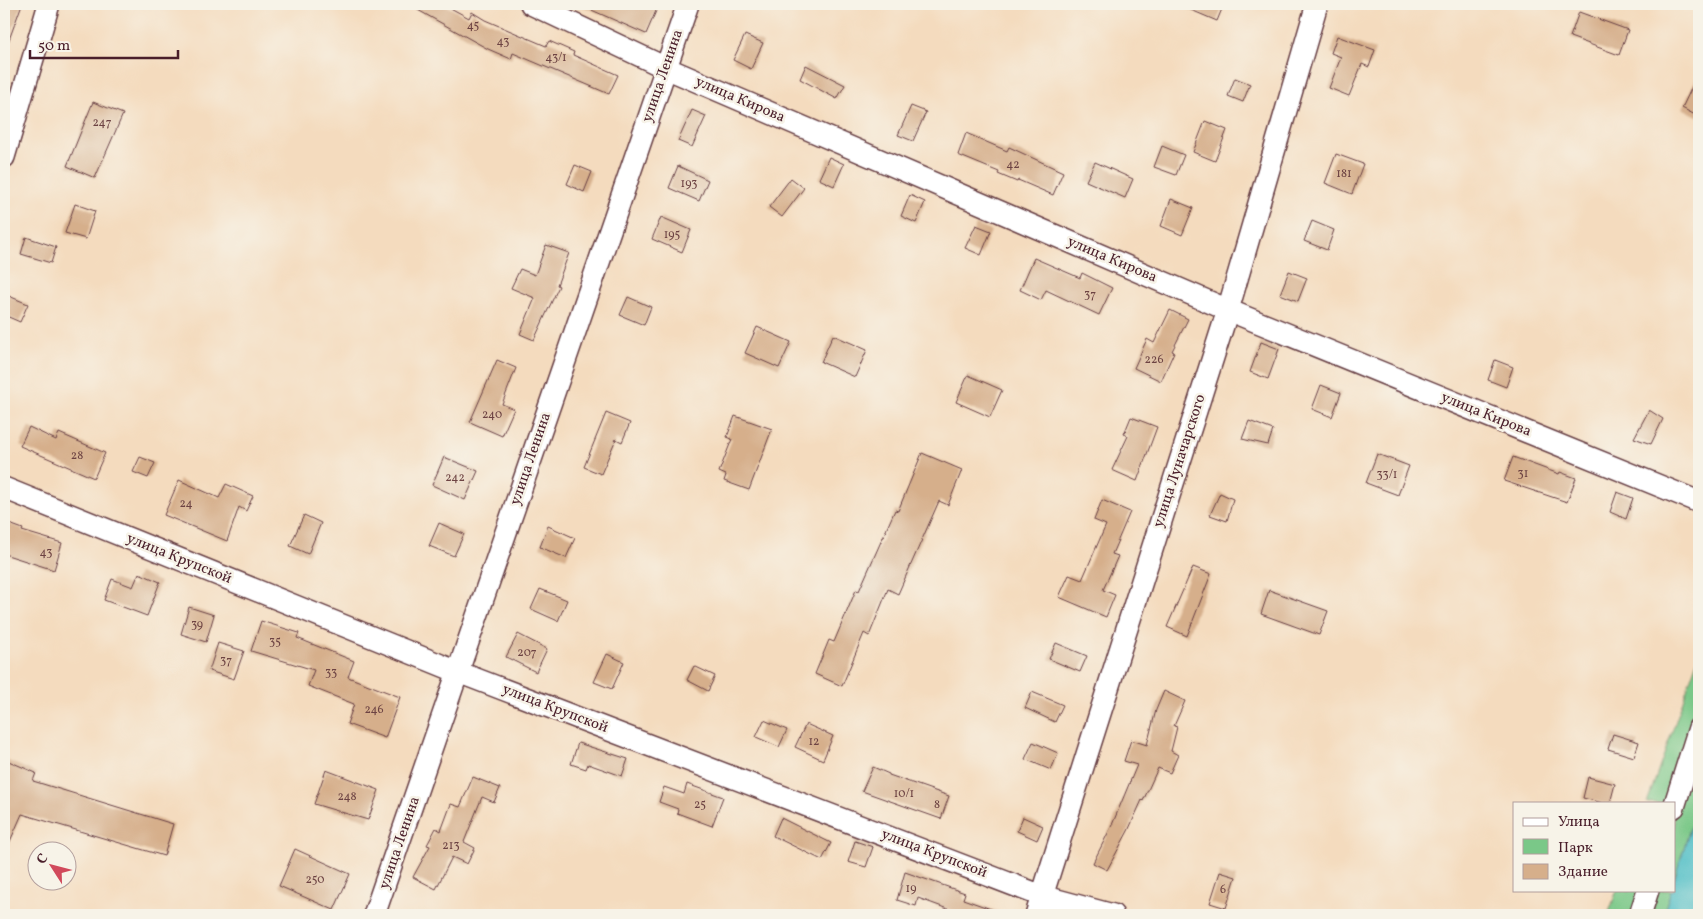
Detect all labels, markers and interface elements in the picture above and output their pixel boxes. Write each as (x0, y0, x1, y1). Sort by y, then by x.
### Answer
house number: 45 (467, 18, 480, 34)
street label: улица Ленина (637, 27, 689, 125)
scale bar (30, 28, 178, 60)
house number: 43 (497, 34, 509, 50)
text: 50 m (38, 36, 70, 57)
house number: 43/1 (545, 50, 567, 66)
street label: улица Кирова (692, 72, 788, 128)
house number: 247 (92, 115, 112, 131)
house number: 42 (1006, 157, 1020, 173)
house number: 181 (1336, 166, 1352, 182)
house number: 193 (681, 176, 697, 192)
house number: 195 (664, 227, 680, 243)
street label: улица Кирова (1064, 232, 1160, 288)
house number: 37 (1084, 287, 1096, 303)
house number: 226 (1145, 352, 1163, 368)
street label: улица Кирова (1438, 387, 1534, 443)
street label: улица Луначарского (1149, 392, 1211, 530)
house number: 240 (482, 407, 502, 423)
street label: улица Ленина (505, 410, 557, 508)
house number: 28 (71, 448, 83, 464)
house number: 31 (1518, 466, 1528, 482)
house number: 33/1 (1377, 467, 1397, 483)
house number: 242 (445, 470, 465, 486)
house number: 24 (179, 496, 193, 512)
street label: улица Крупской (123, 528, 235, 590)
house number: 43 (40, 545, 52, 561)
house number: 39 (191, 617, 203, 633)
house number: 35 (269, 634, 281, 650)
house number: 207 (517, 645, 537, 661)
house number: 37 (220, 653, 232, 669)
house number: 33 (325, 665, 337, 681)
street label: улица Крупской (499, 679, 611, 739)
house number: 246 (364, 702, 384, 718)
house number: 12 (808, 734, 820, 750)
house number: 10/1 (894, 786, 914, 802)
house number: 248 (337, 789, 357, 805)
street label: улица Ленина (374, 794, 426, 892)
house number: 25 (694, 797, 706, 813)
house number: 8 (934, 797, 940, 813)
legend (1513, 802, 1676, 892)
text: Улица (1558, 812, 1600, 833)
street label: улица Крупской (878, 824, 990, 884)
house number: 213 (442, 838, 460, 854)
text: Парк (1558, 838, 1593, 859)
north arrow (28, 842, 78, 892)
text: С (32, 850, 53, 868)
text: Здание (1558, 862, 1608, 883)
house number: 250 (305, 872, 325, 888)
house number: 19 (906, 881, 916, 897)
house number: 6 (1220, 882, 1226, 898)

